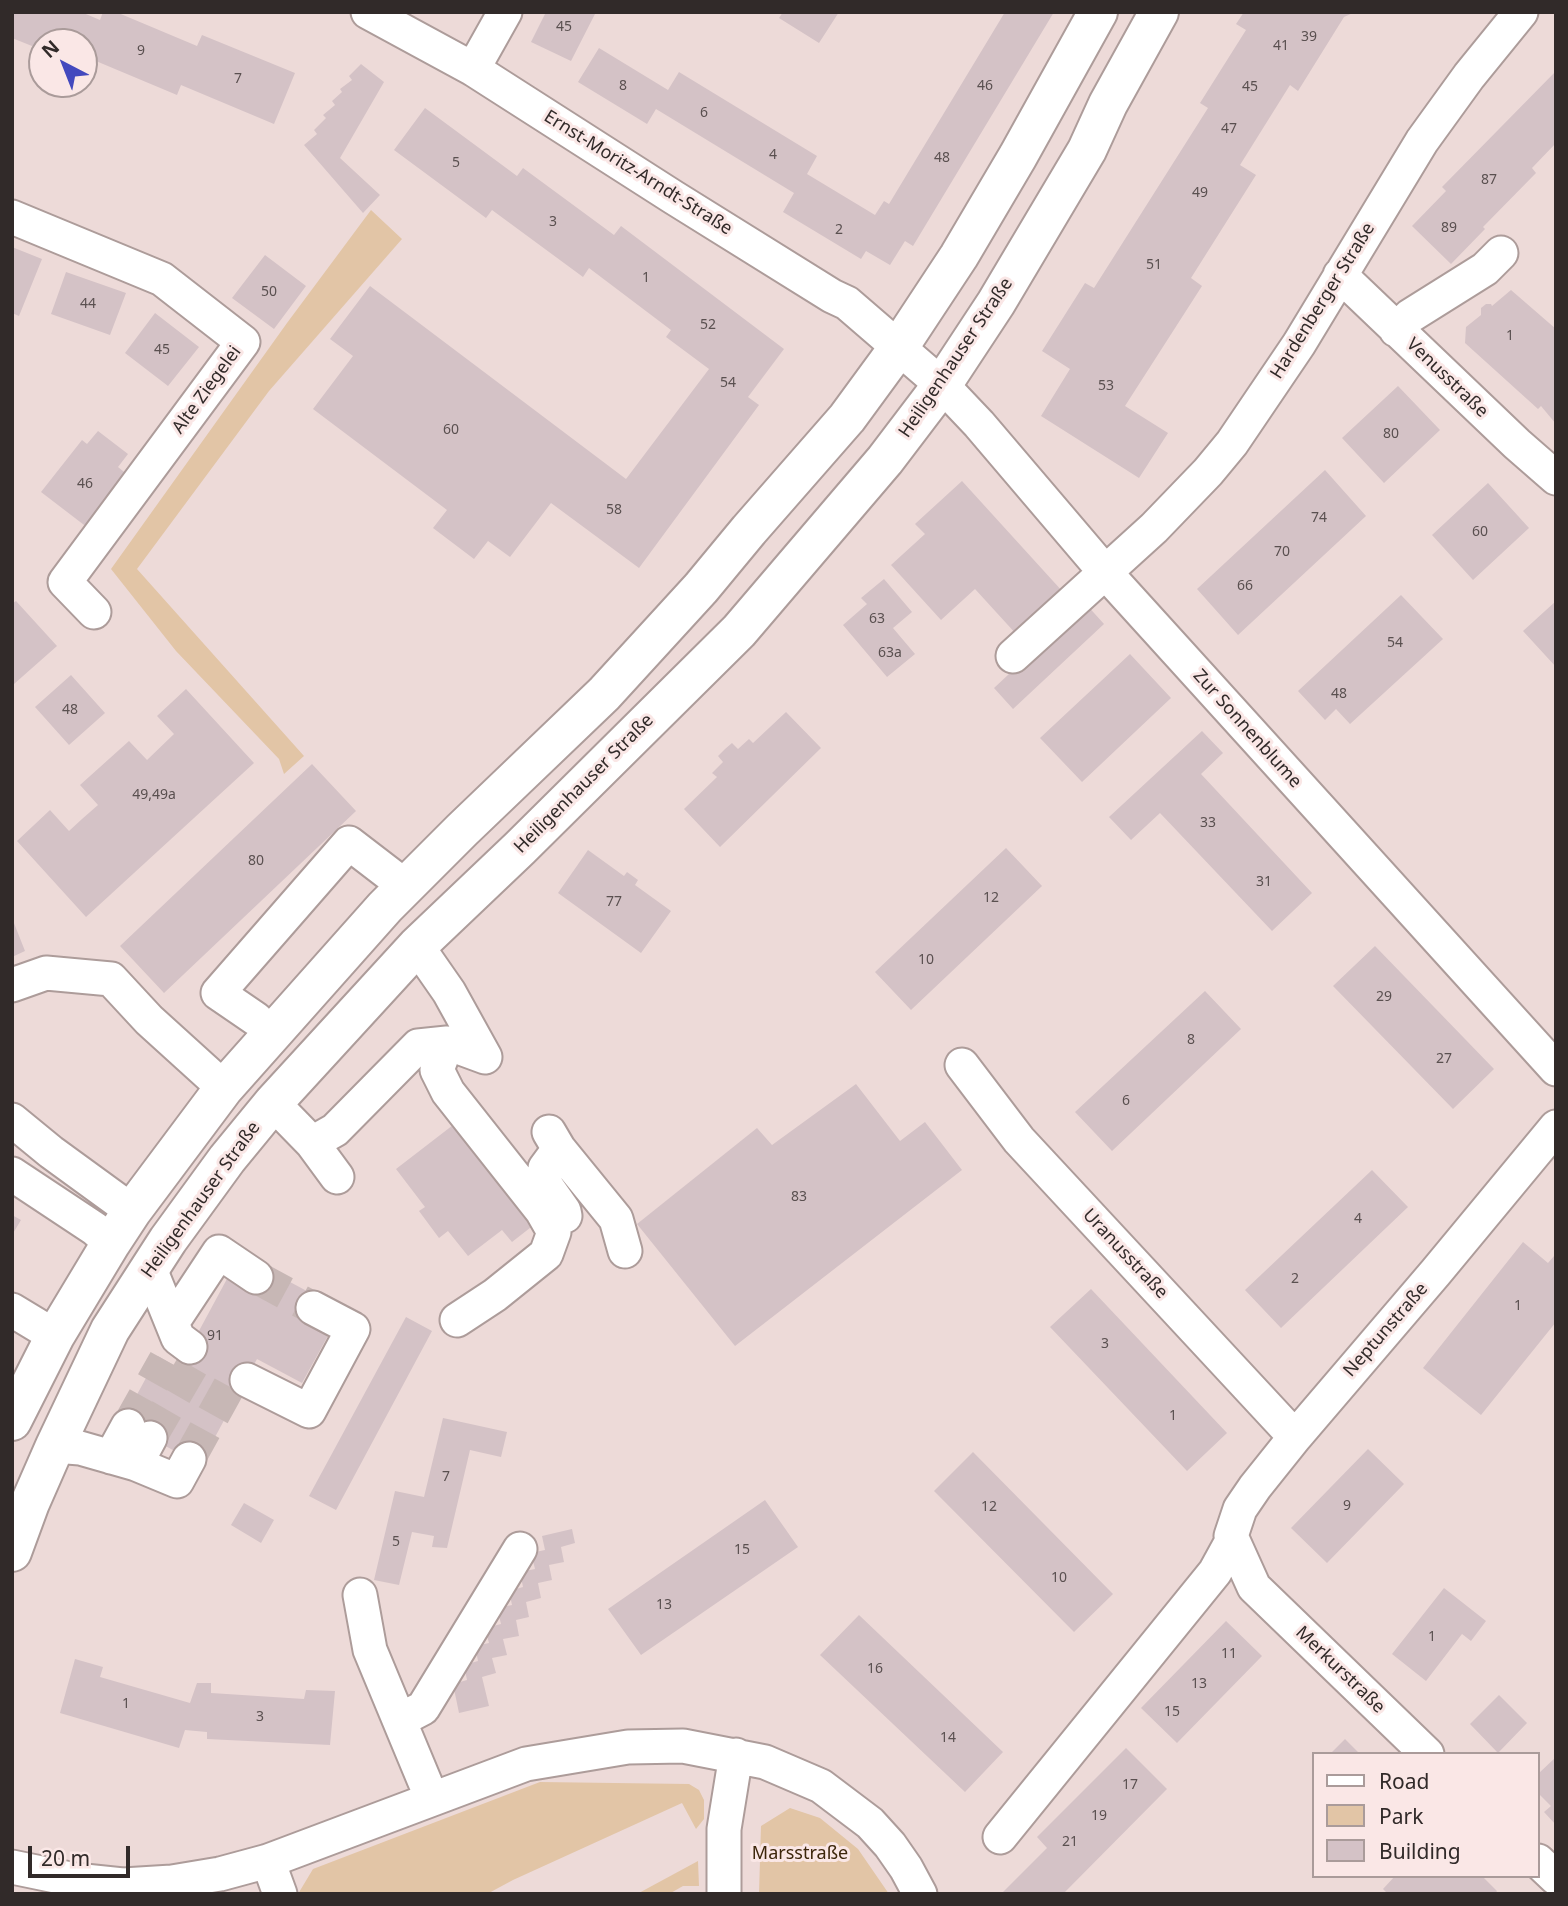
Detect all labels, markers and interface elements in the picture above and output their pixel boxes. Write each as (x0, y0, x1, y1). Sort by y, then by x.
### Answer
house number: 45 (556, 19, 572, 35)
north arrow (28, 28, 98, 98)
house number: 39 (1301, 29, 1317, 45)
text: N (36, 34, 65, 64)
house number: 41 (1273, 38, 1289, 54)
house number: 9 (137, 43, 145, 59)
house number: 7 (234, 71, 242, 87)
house number: 8 (619, 78, 627, 94)
house number: 46 (977, 78, 993, 94)
house number: 45 (1242, 79, 1258, 95)
house number: 6 (700, 105, 708, 121)
street label: Ernst-Moritz-Arndt-Straße (540, 106, 736, 240)
house number: 47 (1221, 121, 1237, 137)
house number: 4 (769, 147, 777, 163)
house number: 48 (934, 150, 950, 166)
house number: 5 (452, 155, 460, 171)
house number: 87 (1481, 172, 1497, 188)
house number: 49 (1192, 185, 1208, 201)
house number: 3 (549, 214, 557, 230)
street label: Hardenberger Straße (1266, 219, 1380, 383)
house number: 89 (1441, 220, 1457, 236)
house number: 2 (835, 222, 843, 238)
house number: 51 (1146, 257, 1162, 273)
house number: 1 (642, 270, 650, 286)
street label: Heiligenhauser Straße (894, 274, 1018, 442)
house number: 50 (261, 284, 277, 300)
house number: 44 (80, 296, 96, 312)
house number: 52 (700, 317, 716, 333)
house number: 1 (1506, 328, 1514, 344)
street label: Venusstraße (1402, 334, 1492, 422)
house number: 45 (154, 342, 170, 358)
street label: Alte Ziegelei (168, 342, 246, 438)
house number: 54 (720, 375, 736, 391)
house number: 53 (1098, 378, 1114, 394)
house number: 60 (443, 422, 459, 438)
house number: 80 (1383, 426, 1399, 442)
house number: 46 (77, 476, 93, 492)
house number: 58 (606, 502, 622, 518)
house number: 74 (1311, 510, 1327, 526)
house number: 60 (1472, 524, 1488, 540)
house number: 70 (1274, 544, 1290, 560)
house number: 66 (1237, 578, 1253, 594)
house number: 63 (869, 611, 885, 627)
house number: 54 (1387, 635, 1403, 651)
house number: 63a (878, 645, 902, 661)
street label: Zur Sonnenblume (1188, 665, 1306, 793)
house number: 48 (1331, 686, 1347, 702)
house number: 48 (62, 702, 78, 718)
street label: Heiligenhauser Straße (510, 710, 658, 858)
house number: 49,49a (132, 787, 176, 803)
house number: 33 (1200, 815, 1216, 831)
house number: 80 (248, 853, 264, 869)
house number: 31 (1256, 874, 1272, 890)
house number: 12 (983, 890, 999, 906)
house number: 77 (606, 894, 622, 910)
house number: 10 (918, 952, 934, 968)
house number: 29 (1376, 989, 1392, 1005)
house number: 8 (1187, 1032, 1195, 1048)
house number: 27 (1436, 1051, 1452, 1067)
house number: 6 (1122, 1093, 1130, 1109)
street label: Heiligenhauser Straße (137, 1118, 265, 1282)
house number: 83 (791, 1189, 807, 1205)
street label: Uranusstraße (1078, 1205, 1172, 1303)
house number: 4 (1354, 1211, 1362, 1227)
house number: 2 (1291, 1271, 1299, 1287)
street label: Neptunstraße (1339, 1279, 1433, 1381)
house number: 1 (1514, 1298, 1522, 1314)
house number: 91 (207, 1328, 223, 1344)
house number: 3 (1101, 1336, 1109, 1352)
house number: 1 (1169, 1408, 1177, 1424)
house number: 7 (442, 1469, 450, 1485)
house number: 9 (1343, 1498, 1351, 1514)
house number: 12 (981, 1499, 997, 1515)
house number: 5 (392, 1534, 400, 1550)
house number: 15 (734, 1542, 750, 1558)
house number: 10 (1051, 1570, 1067, 1586)
house number: 13 (656, 1597, 672, 1613)
street label: Merkurstraße (1291, 1622, 1389, 1718)
house number: 1 (1428, 1629, 1436, 1645)
house number: 11 (1221, 1646, 1237, 1662)
house number: 16 (867, 1661, 883, 1677)
house number: 13 (1191, 1676, 1207, 1692)
house number: 1 (122, 1696, 130, 1712)
house number: 15 (1164, 1704, 1180, 1720)
house number: 3 (256, 1709, 264, 1725)
house number: 14 (940, 1730, 956, 1746)
legend (1312, 1752, 1540, 1878)
text: Road (1379, 1767, 1429, 1795)
house number: 17 (1122, 1777, 1138, 1793)
text: Park (1379, 1802, 1423, 1830)
house number: 19 (1091, 1808, 1107, 1824)
scale bar (32, 1832, 133, 1876)
house number: 21 (1062, 1834, 1078, 1850)
text: Building (1379, 1837, 1461, 1865)
park label: Marsstraße (752, 1843, 848, 1865)
text: 20 m (41, 1844, 90, 1872)

